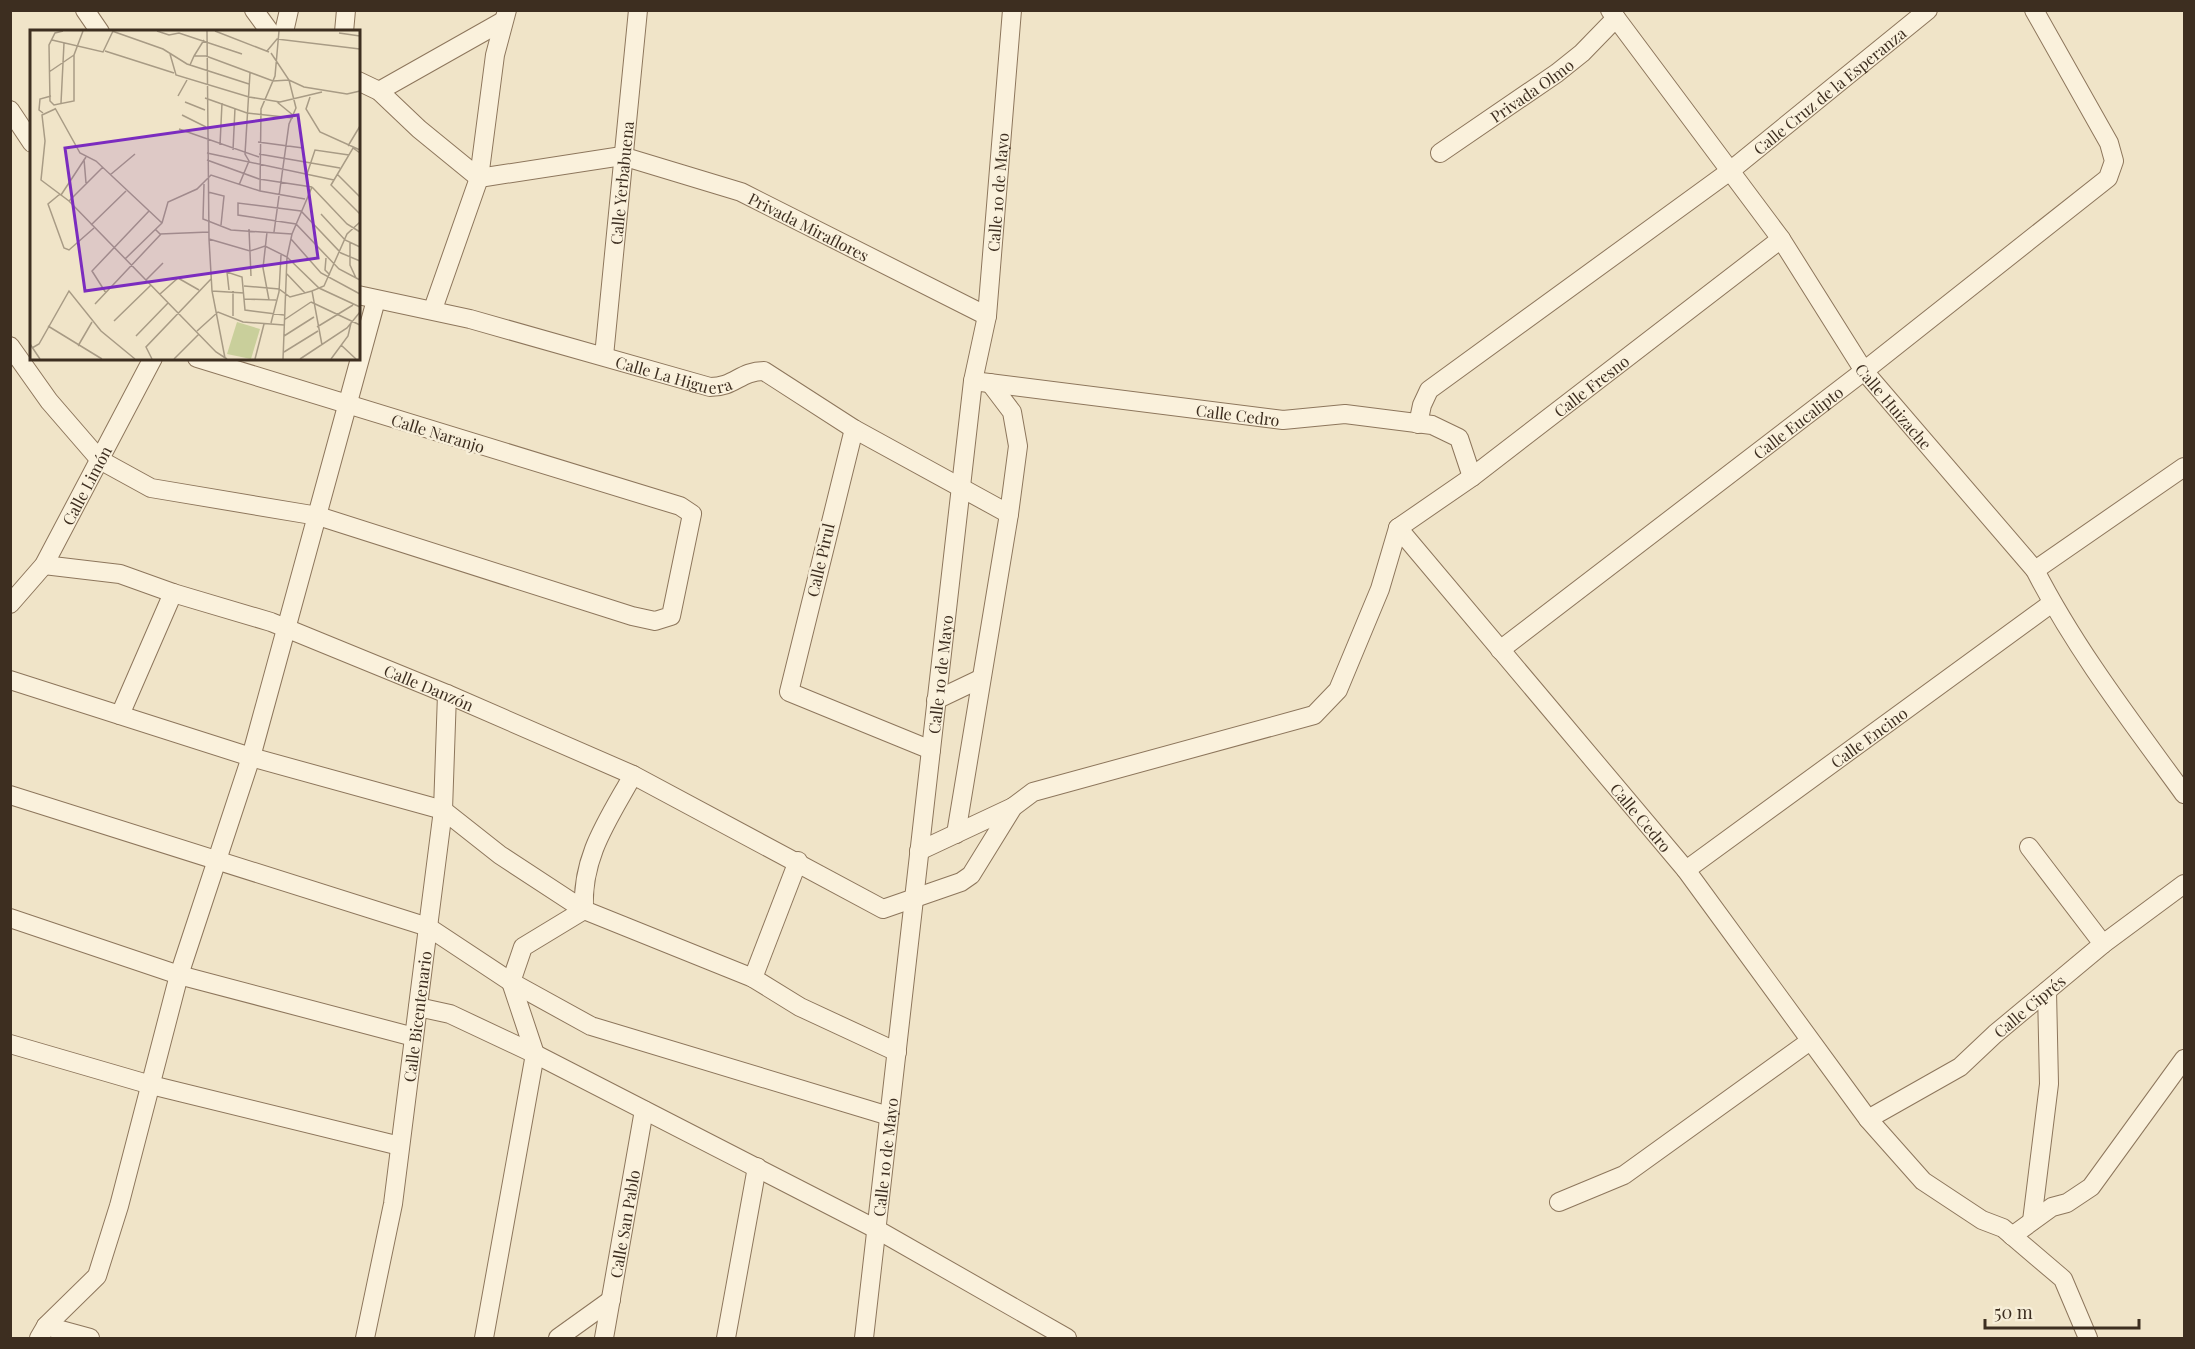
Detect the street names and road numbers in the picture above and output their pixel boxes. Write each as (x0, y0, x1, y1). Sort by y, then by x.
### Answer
street label: Calle Cruz de la Esperanza (1748, 22, 1910, 159)
street label: Privada Olmo (1486, 53, 1578, 126)
street label: Calle Yerbabuena (605, 120, 638, 245)
street label: Calle 10 de Mayo (982, 132, 1012, 252)
street label: Privada Miraflores (745, 187, 873, 265)
street label: Calle La Higuera (613, 350, 735, 398)
street label: Calle Fresno (1549, 350, 1633, 421)
street label: Calle Huizache (1851, 359, 1937, 453)
street label: Calle Eucalipto (1748, 381, 1847, 463)
street label: Calle Cedro (1195, 399, 1281, 430)
street label: Calle Naranjo (389, 409, 488, 457)
street label: Calle Limón (57, 441, 116, 528)
street label: Calle Pirul (801, 521, 839, 599)
street label: Calle 10 de Mayo (922, 614, 957, 735)
street label: Calle Danzón (381, 659, 478, 715)
street label: Calle Encino (1826, 702, 1911, 772)
street label: Calle Cedro (1606, 778, 1677, 856)
street label: Calle Bicentenario (398, 949, 435, 1083)
street label: Calle Ciprés (1989, 970, 2069, 1042)
street label: Calle 10 de Mayo (867, 1096, 902, 1218)
street label: Calle San Pablo (604, 1168, 644, 1279)

